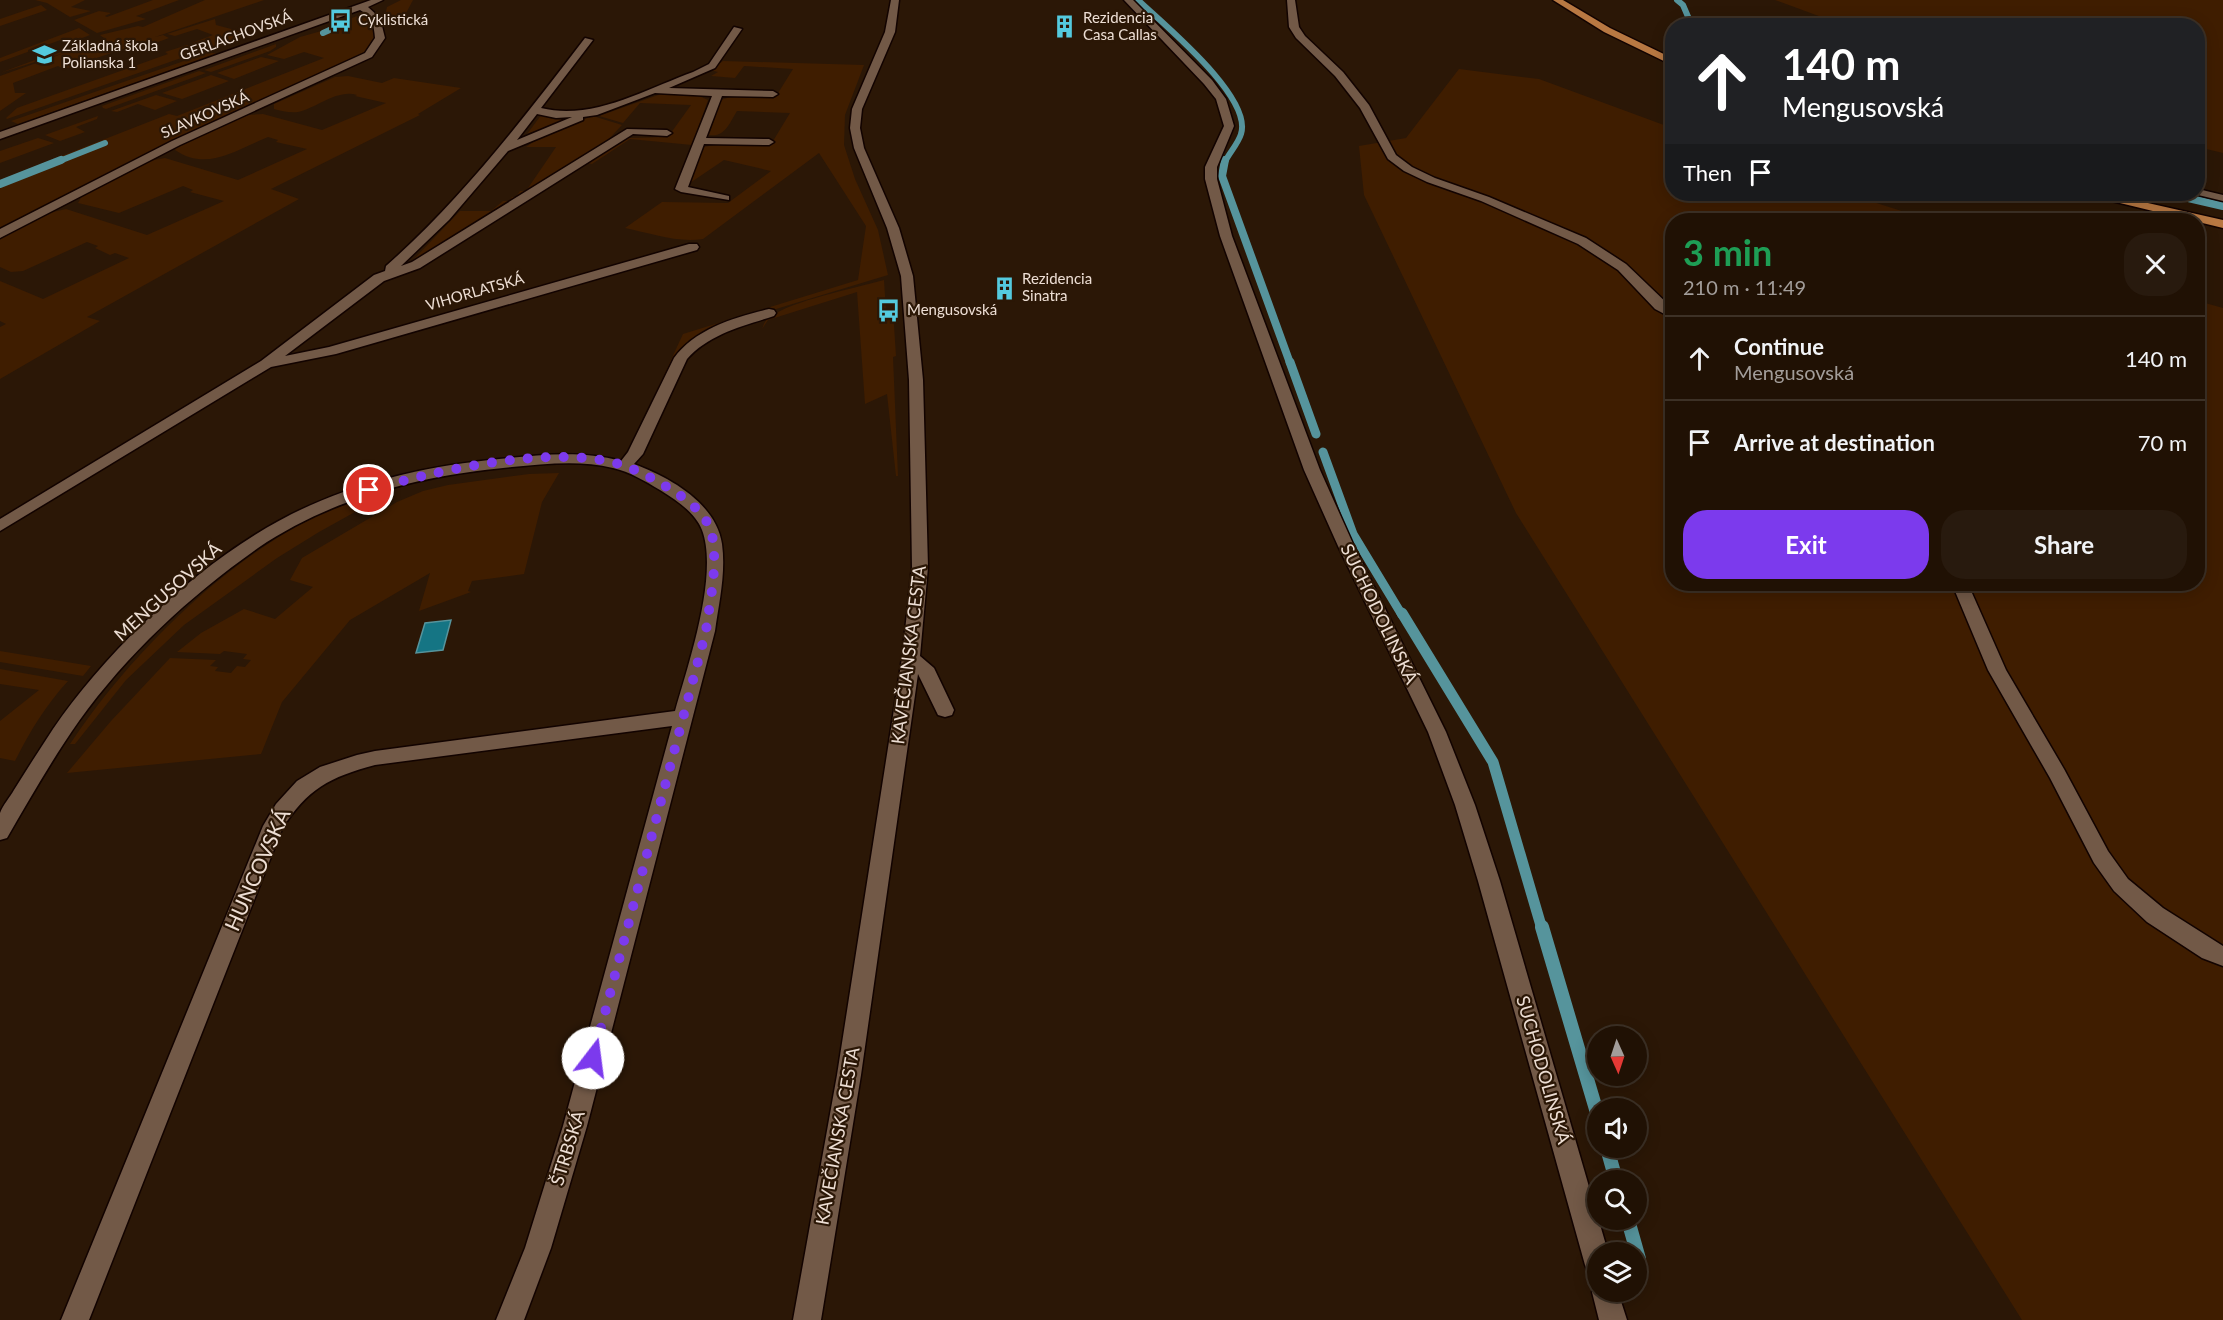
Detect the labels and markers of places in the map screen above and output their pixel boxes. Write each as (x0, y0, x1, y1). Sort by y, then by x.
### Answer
bus stop icon: Cyklistická (327, 7, 353, 33)
place label: Rezidencia Casa Callas (1083, 8, 1157, 43)
place label: Cyklistická (358, 10, 428, 28)
building icon: Rezidencia Casa Callas (1052, 14, 1078, 40)
place label: Základná škola Polianska 1 (62, 36, 158, 71)
school or university icon: Základná škola Polianska 1 (31, 42, 57, 68)
place label: Rezidencia Sinatra (1022, 269, 1092, 304)
building icon: Rezidencia Sinatra (991, 275, 1017, 301)
bus stop icon: Mengusovská (876, 297, 902, 323)
place label: Mengusovská (907, 300, 997, 318)
pin (343, 464, 394, 515)

